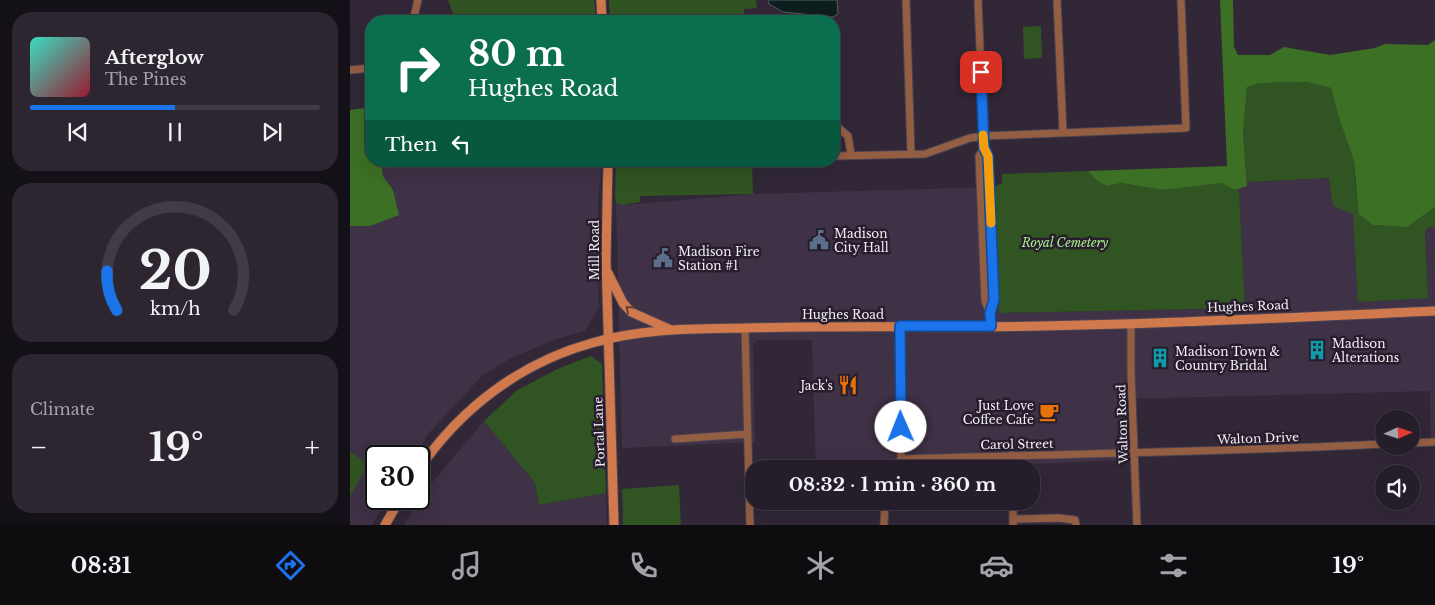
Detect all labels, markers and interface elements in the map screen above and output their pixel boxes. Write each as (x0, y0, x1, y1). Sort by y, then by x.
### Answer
text: 80 m (468, 32, 565, 75)
icon: right (385, 35, 450, 100)
text: Afterglow (105, 46, 204, 69)
pin (960, 51, 1002, 93)
icon: arrive (967, 58, 995, 86)
text: The Pines (105, 69, 187, 89)
text: Hughes Road (468, 75, 618, 102)
icon: previous (64, 118, 92, 146)
icon: pause (161, 118, 189, 146)
icon: next (258, 118, 286, 146)
icon: left (447, 130, 475, 158)
text: Then (385, 133, 437, 156)
street label: Mill Road (587, 220, 602, 280)
place label: Madison City Hall (834, 226, 889, 255)
public building icon: Madison City Hall (808, 229, 830, 251)
park label: Royal Cemetery (1021, 235, 1109, 250)
text: 20 (138, 239, 212, 303)
place label: Madison Fire Station #1 (678, 244, 760, 273)
public building icon: Madison Fire Station #1 (652, 247, 674, 269)
street label: Hughes Road (1207, 297, 1289, 315)
text: km/h (150, 298, 200, 320)
one-way arrow (626, 306, 635, 315)
street label: Hughes Road (802, 307, 884, 322)
place label: Madison Alterations (1331, 336, 1399, 365)
building icon: Madison Alterations (1306, 339, 1328, 361)
place label: Madison Town & Country Bridal (1175, 344, 1280, 373)
building icon: Madison Town & Country Bridal (1149, 347, 1171, 369)
restaurant icon: Jack's (837, 374, 859, 396)
place label: Jack's (798, 378, 833, 393)
street label: Walton Road (1113, 384, 1131, 465)
street label: Portal Lane (590, 396, 608, 467)
place label: Just Love Coffee Cafe (963, 398, 1034, 427)
text: Climate (30, 399, 95, 419)
position arrow (874, 400, 926, 452)
cafe icon: Just Love Coffee Cafe (1038, 401, 1060, 423)
north arrow (1375, 410, 1420, 455)
map controls (1375, 410, 1420, 510)
text: 19° (149, 424, 204, 471)
street label: Walton Drive (1216, 429, 1299, 447)
text: − (30, 430, 48, 465)
text: + (305, 430, 320, 465)
street label: Carol Street (980, 436, 1054, 452)
speed limit sign: 30 (365, 445, 430, 510)
button: sound (1375, 465, 1420, 510)
text: 08:32 · 1 min · 360 m (789, 473, 996, 496)
icon: directions (273, 548, 308, 583)
icon: music (449, 548, 484, 583)
icon: phone (626, 548, 661, 583)
icon: climate (803, 548, 838, 583)
icon: car (979, 548, 1014, 583)
icon: filters (1156, 548, 1191, 583)
text: 08:31 (71, 552, 131, 579)
text: 19° (1332, 552, 1364, 579)

